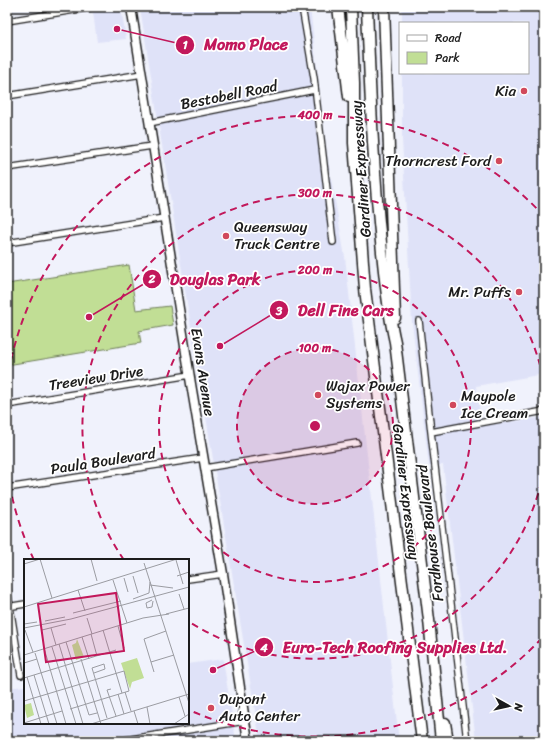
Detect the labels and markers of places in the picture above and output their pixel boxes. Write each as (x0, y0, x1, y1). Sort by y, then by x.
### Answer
callout: Momo Place (175, 31, 296, 59)
place label: Kia (495, 78, 516, 104)
marker: Kia (519, 86, 529, 96)
place label: Thorncrest Ford (385, 148, 492, 174)
marker: Thorncrest Ford (494, 156, 504, 166)
place label: Queensway Truck Centre (234, 214, 320, 257)
marker: Queensway Truck Centre (221, 231, 231, 241)
callout: Douglas Park (142, 265, 268, 293)
place label: Mr. Puffs (448, 279, 511, 305)
marker: Mr. Puffs (514, 287, 524, 297)
callout: Dell Fine Cars (269, 296, 402, 324)
place label: Wajax Power Systems (326, 373, 410, 416)
place label: Maypole Ice Cream (460, 383, 528, 426)
marker: Wajax Power Systems (313, 390, 323, 400)
marker: Maypole Ice Cream (448, 400, 458, 410)
centre of rings (308, 419, 322, 433)
callout: Euro-Tech Roofing Supplies Ltd. (254, 633, 516, 661)
place label: Dupont Auto Center (218, 686, 300, 729)
marker: Dupont Auto Center (206, 703, 216, 713)

